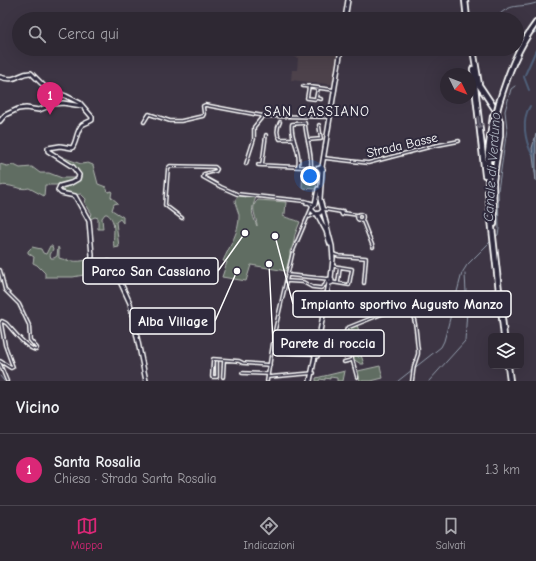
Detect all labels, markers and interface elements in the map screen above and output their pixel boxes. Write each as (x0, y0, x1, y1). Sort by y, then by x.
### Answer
search box (12, 12, 524, 56)
icon: search (26, 23, 48, 45)
text: Cerca qui (58, 25, 119, 43)
north arrow (440, 68, 476, 104)
pin: 1 (37, 82, 63, 115)
district label: SAN CASSIANO (264, 103, 370, 120)
water label: Canale di Verduno (480, 112, 504, 222)
one-way arrow (475, 116, 483, 129)
street label: Strada Basse (365, 129, 439, 160)
your location (300, 166, 320, 186)
callout: Parco San Cassiano (83, 258, 218, 284)
text: Parco San Cassiano (92, 263, 211, 280)
callout: Impianto sportivo Augusto Manzo (293, 291, 511, 317)
text: Impianto sportivo Augusto Manzo (301, 296, 503, 313)
callout: Alba Village (130, 308, 215, 334)
text: Alba Village (138, 313, 208, 330)
callout: Parete di roccia (273, 330, 384, 356)
map controls (488, 333, 524, 369)
button: layers (488, 333, 524, 369)
text: Parete di roccia (280, 335, 376, 352)
text: Vicino (16, 398, 59, 417)
text: Santa Rosalia (54, 453, 141, 471)
text: 1 (26, 462, 32, 477)
text: 1.3 km (485, 462, 520, 477)
text: Chiesa · Strada Santa Rosalia (54, 471, 216, 486)
tab: Mappa (70, 515, 103, 552)
tab: Indicazioni (244, 515, 295, 552)
tab: Salvati (436, 515, 466, 552)

